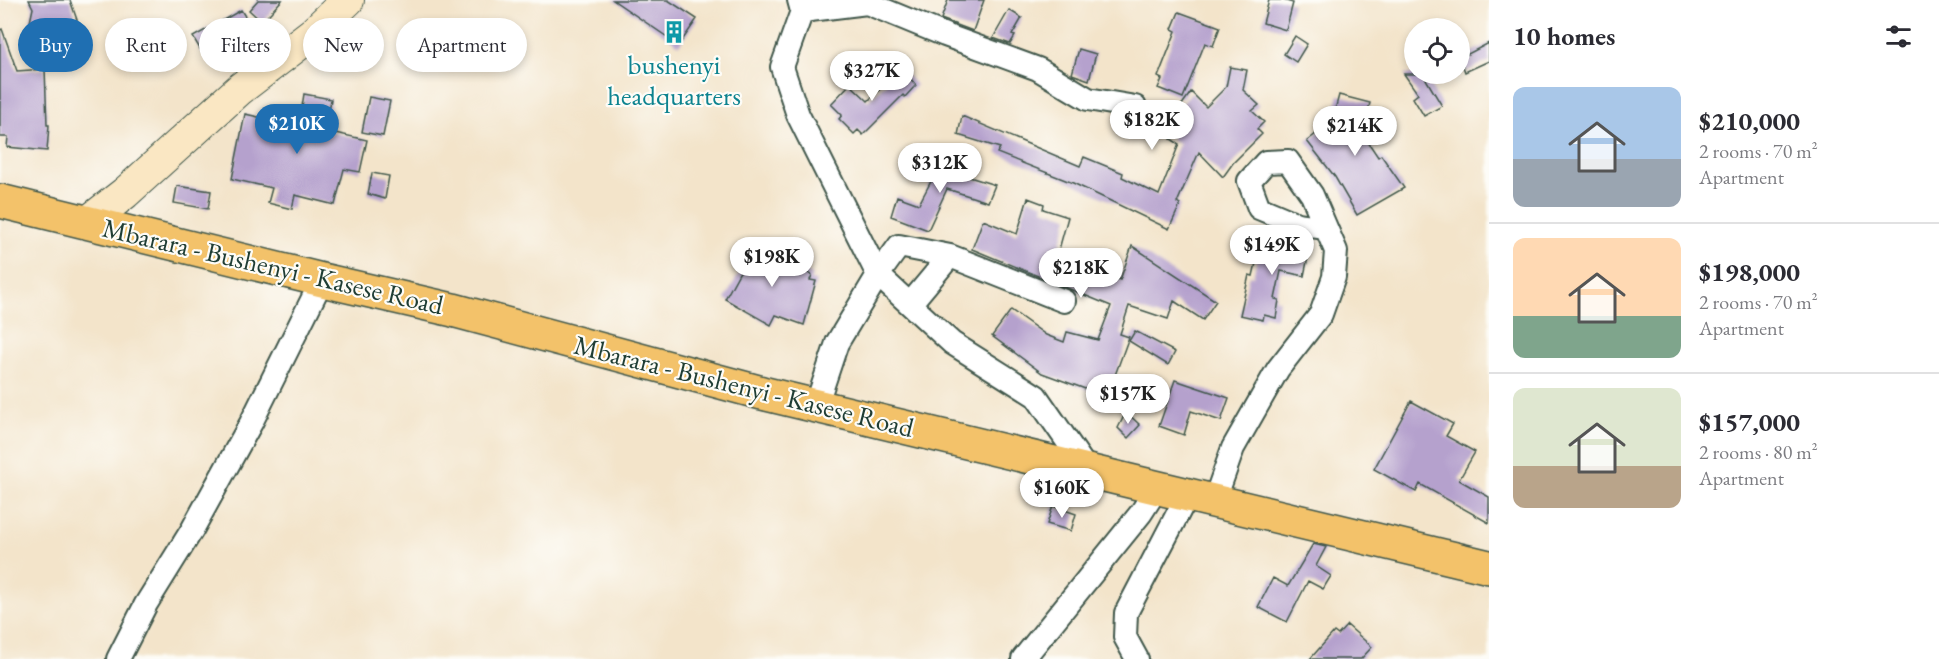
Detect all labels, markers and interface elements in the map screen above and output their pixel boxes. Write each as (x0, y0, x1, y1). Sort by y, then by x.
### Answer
chip: Buy (18, 18, 93, 72)
chip: Rent (105, 18, 187, 72)
chip: Filters (199, 18, 291, 72)
chip: New (303, 18, 384, 72)
chip: Apartment (396, 18, 527, 72)
map controls (1404, 18, 1470, 84)
button: locate (1404, 18, 1470, 84)
building icon: bushenyi headquarters (661, 19, 687, 45)
text: 10 homes (1513, 19, 1615, 53)
icon: filters (1882, 20, 1915, 53)
place label: bushenyi headquarters (607, 47, 741, 113)
pin: $327K (830, 51, 914, 102)
text: $327K (844, 57, 900, 83)
pin: $182K (1110, 100, 1194, 151)
pin: $210K (255, 104, 339, 155)
text: $210,000 (1699, 104, 1800, 138)
text: $182K (1124, 106, 1180, 132)
pin: $214K (1313, 106, 1397, 157)
text: $210K (269, 110, 325, 136)
icon: home (1561, 111, 1633, 183)
text: $214K (1327, 112, 1383, 138)
text: 2 rooms · 70 m² (1699, 138, 1818, 164)
pin: $312K (898, 143, 982, 194)
text: $312K (912, 149, 968, 175)
text: Apartment (1699, 164, 1784, 190)
street label: Mbarara - Bushenyi - Kasese Road (99, 210, 447, 322)
pin: $149K (1230, 225, 1314, 276)
text: $149K (1244, 231, 1300, 257)
pin: $198K (730, 237, 814, 288)
text: $198K (744, 243, 800, 269)
pin: $218K (1039, 248, 1123, 299)
text: $218K (1053, 254, 1109, 280)
text: $198,000 (1699, 255, 1800, 289)
icon: home (1561, 262, 1633, 334)
text: 2 rooms · 70 m² (1699, 289, 1818, 315)
text: Apartment (1699, 315, 1784, 341)
street label: Mbarara - Bushenyi - Kasese Road (571, 327, 918, 445)
pin: $157K (1086, 374, 1170, 425)
text: $157K (1100, 380, 1156, 406)
text: $157,000 (1699, 405, 1800, 439)
icon: home (1561, 412, 1633, 484)
text: 2 rooms · 80 m² (1699, 439, 1818, 465)
text: Apartment (1699, 465, 1784, 491)
pin: $160K (1020, 468, 1104, 519)
text: $160K (1034, 474, 1090, 500)

